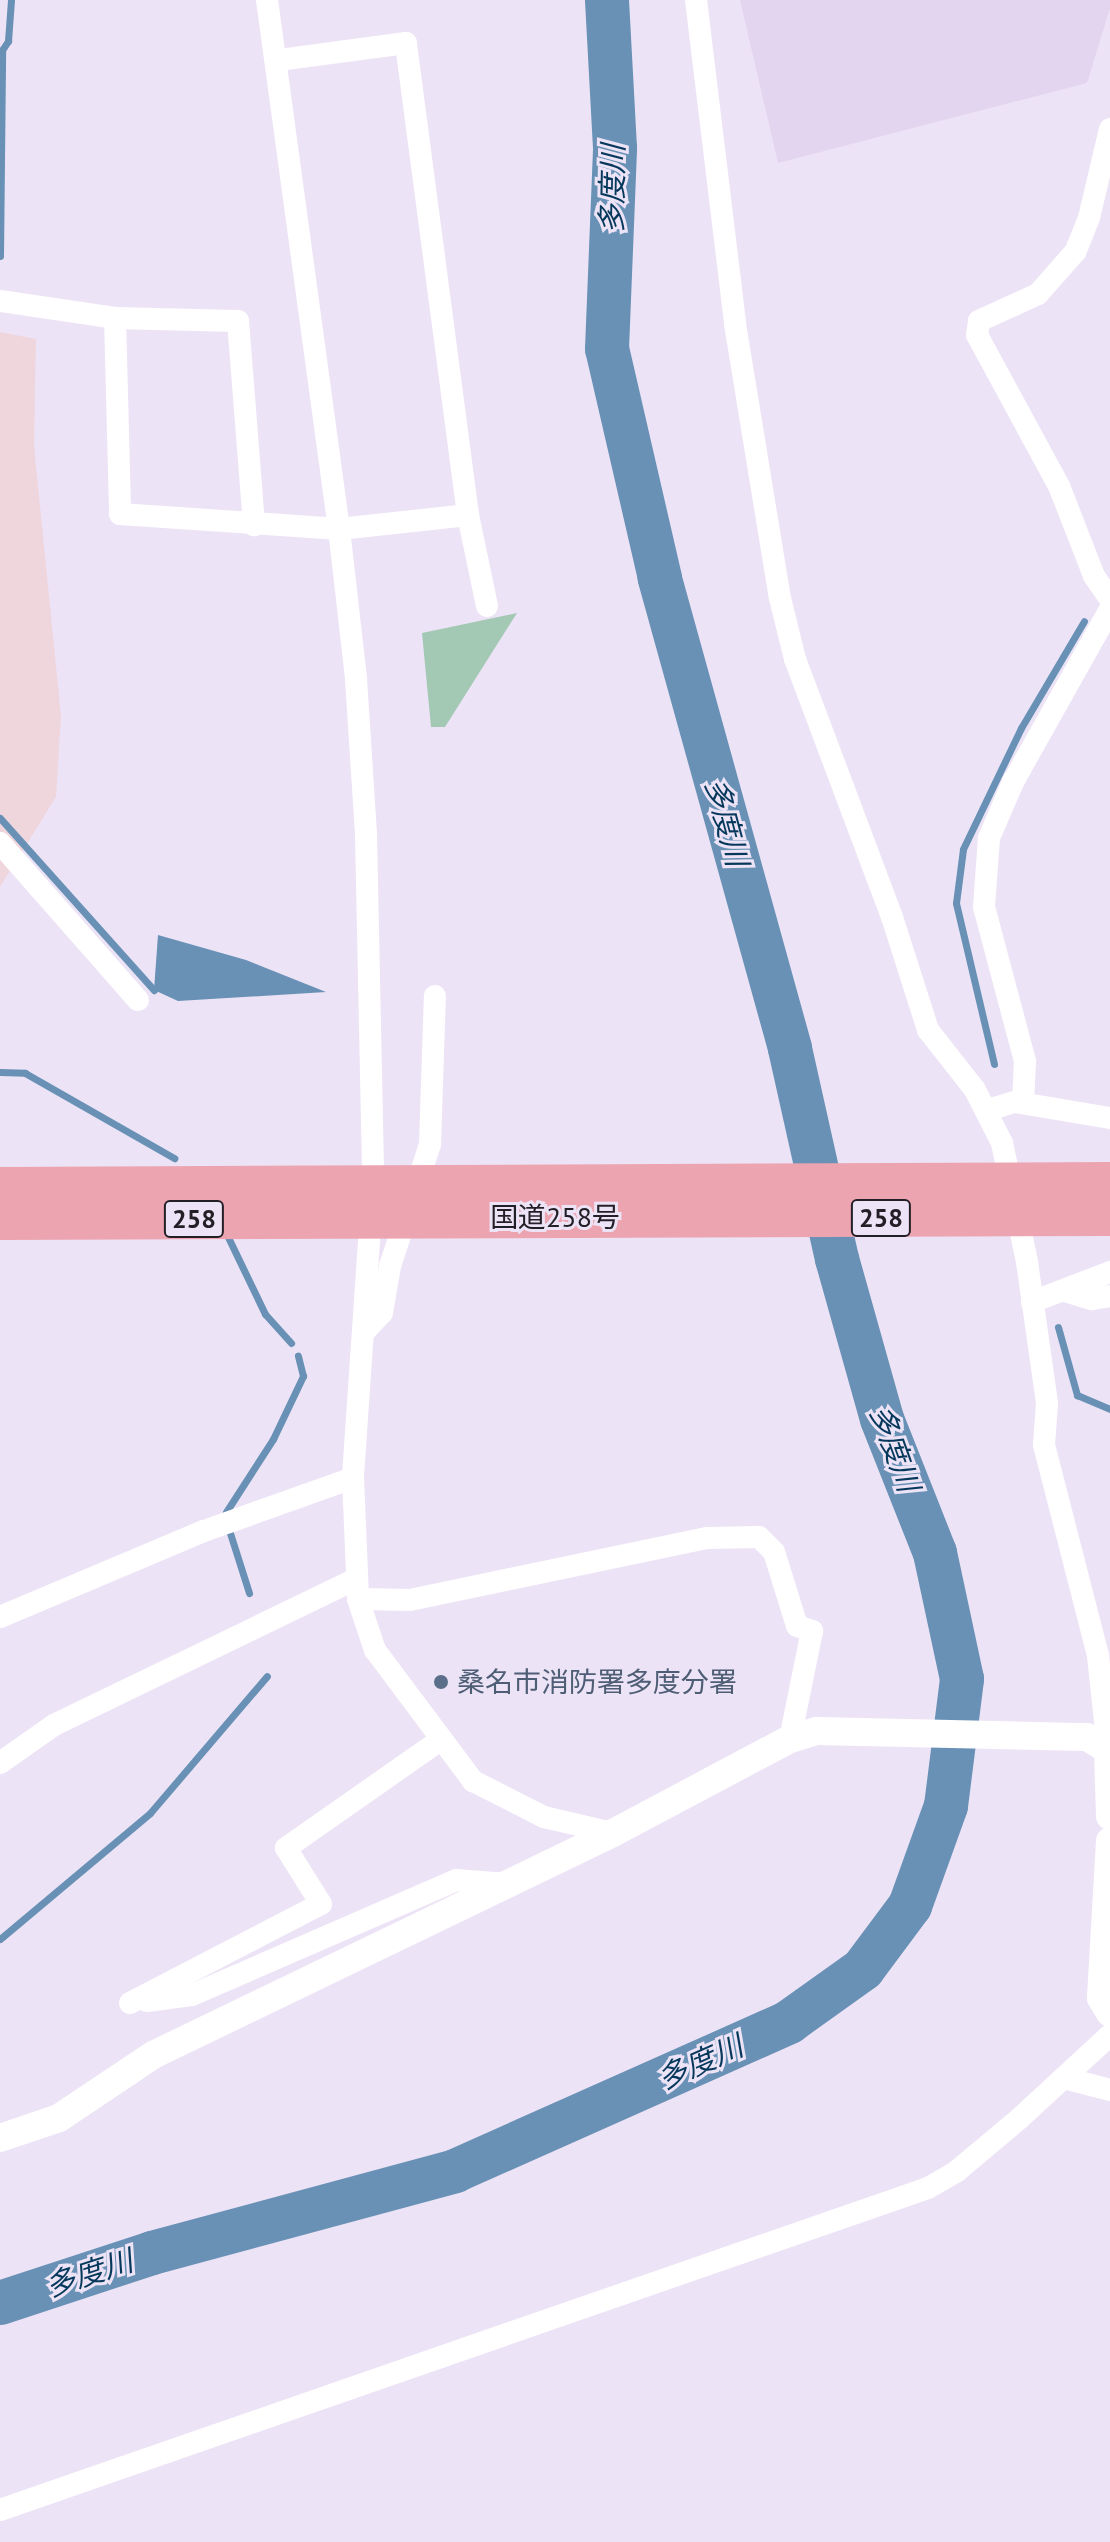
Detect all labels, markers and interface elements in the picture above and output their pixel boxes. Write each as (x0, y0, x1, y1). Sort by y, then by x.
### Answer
water label: 多度川 (593, 144, 631, 234)
water label: 多度川 (698, 774, 756, 870)
road number: 258 (849, 1196, 913, 1240)
road number: 258 (162, 1197, 226, 1241)
street label: 国道258号 (490, 1200, 620, 1234)
water label: 多度川 (863, 1400, 927, 1496)
place label: 桑名市消防署多度分署 (457, 1665, 737, 1699)
marker: 桑名市消防署多度分署 (432, 1673, 450, 1691)
water label: 多度川 (652, 2027, 748, 2097)
water label: 多度川 (41, 2242, 137, 2304)

